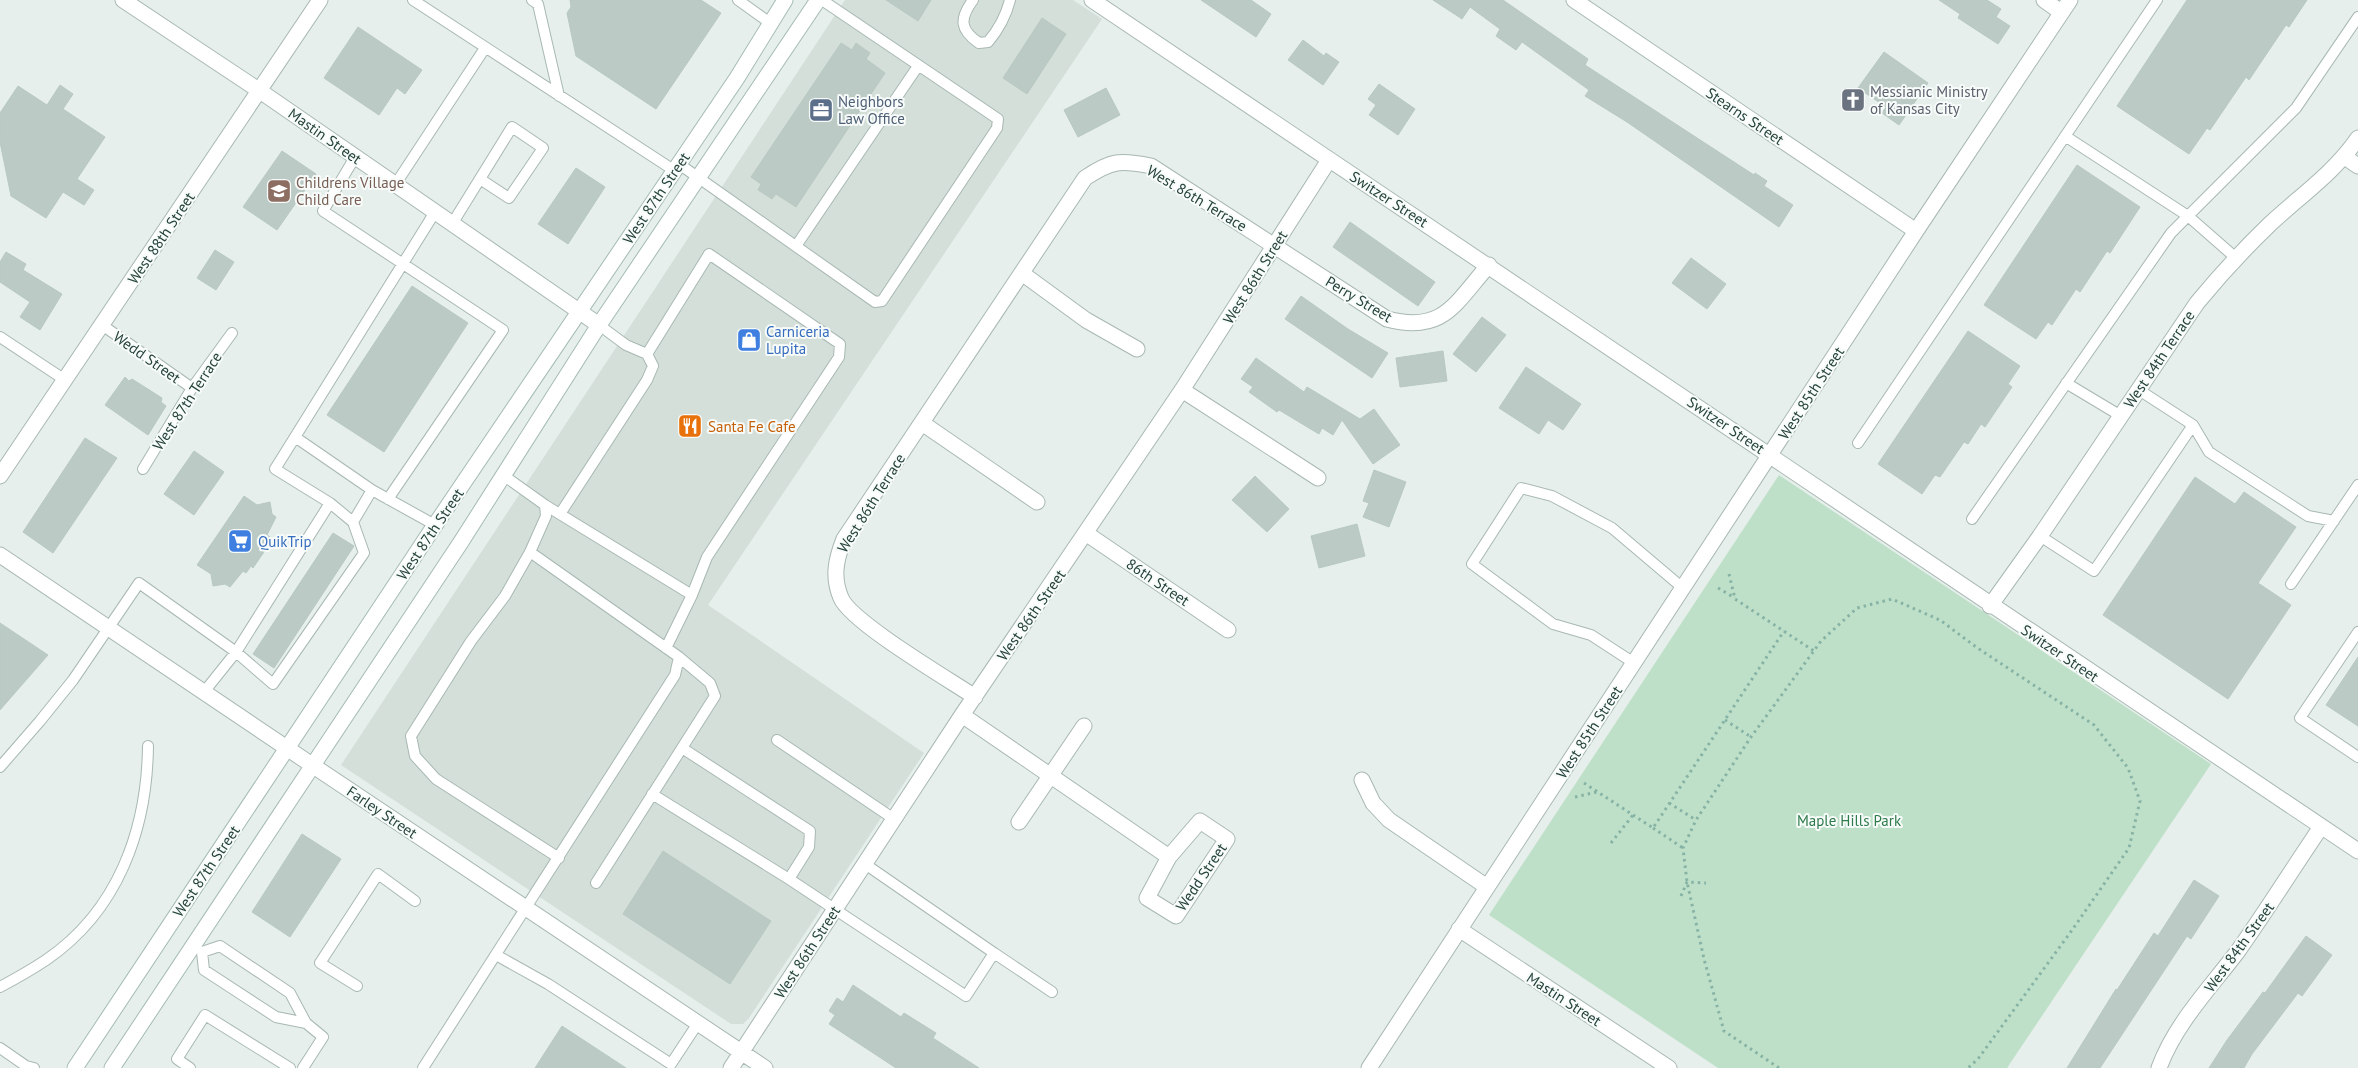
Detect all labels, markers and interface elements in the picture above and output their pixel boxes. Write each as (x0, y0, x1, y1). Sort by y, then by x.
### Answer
place label: Messianic Ministry of Kansas City (1870, 82, 1988, 118)
street label: Stearns Street (1702, 83, 1788, 149)
church icon: Messianic Ministry of Kansas City (1840, 87, 1866, 113)
place label: Neighbors Law Office (838, 92, 905, 128)
office icon: Neighbors Law Office (808, 97, 834, 123)
street label: Mastin Street (285, 104, 365, 168)
street label: West 87th Street (618, 149, 694, 247)
street label: West 86th Terrace (1143, 161, 1251, 235)
street label: Switzer Street (1346, 167, 1432, 231)
place label: Childrens Village Child Care (296, 173, 404, 209)
school or university icon: Childrens Village Child Care (266, 178, 292, 204)
street label: West 88th Street (123, 188, 199, 288)
street label: West 86th Street (1219, 227, 1291, 327)
street label: Perry Street (1322, 272, 1396, 326)
street label: West 84th Terrace (2119, 307, 2199, 411)
place label: Carniceria Lupita (766, 322, 830, 358)
street label: Wedd Street (110, 327, 184, 387)
shop icon: Carniceria Lupita (736, 327, 762, 353)
street label: West 85th Street (1774, 343, 1848, 443)
street label: West 87th Terrace (148, 348, 226, 454)
street label: Switzer Street (1684, 392, 1768, 458)
restaurant icon: Santa Fe Cafe (677, 413, 703, 439)
place label: Santa Fe Cafe (708, 417, 796, 436)
street label: West 86th Terrace (833, 450, 909, 556)
street label: West 87th Street (392, 485, 468, 583)
supermarket icon: QuikTrip (227, 528, 253, 554)
place label: QuikTrip (258, 532, 312, 551)
street label: 86th Street (1123, 554, 1193, 610)
street label: West 86th Street (993, 566, 1069, 664)
street label: Switzer Street (2018, 620, 2102, 686)
street label: West 85th Street (1552, 682, 1626, 782)
street label: Farley Street (343, 782, 421, 842)
park label: Maple Hills Park (1797, 811, 1902, 830)
street label: West 87th Street (168, 822, 244, 920)
street label: Wedd Street (1171, 839, 1231, 915)
street label: West 84th Street (2200, 898, 2278, 996)
street label: West 86th Street (770, 902, 844, 1002)
street label: Mastin Street (1523, 968, 1605, 1030)

